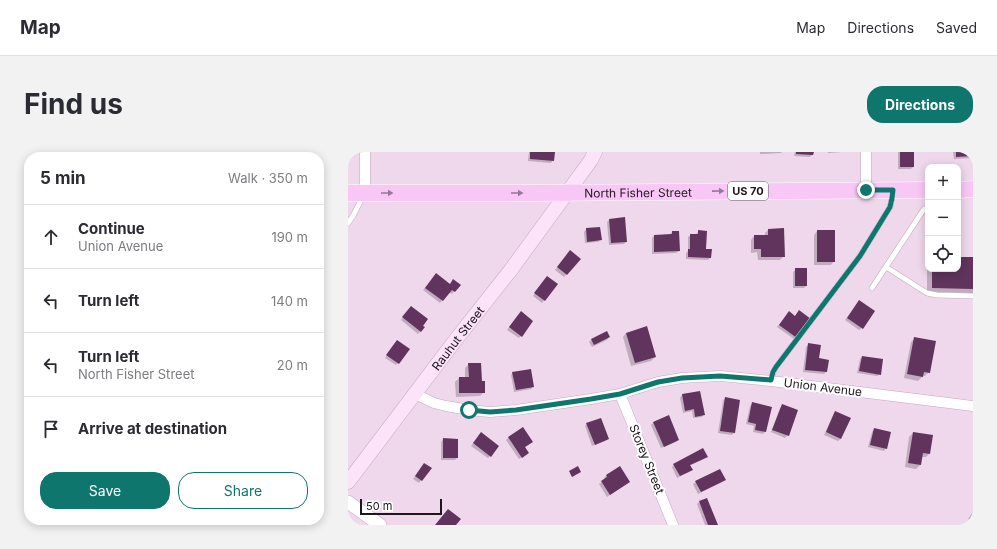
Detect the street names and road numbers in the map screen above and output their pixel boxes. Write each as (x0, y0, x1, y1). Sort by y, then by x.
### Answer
road number: US 70 (728, 182, 768, 200)
street label: North Fisher Street (584, 184, 692, 200)
street label: Rauhut Street (428, 303, 487, 373)
street label: Union Avenue (783, 375, 863, 399)
street label: Storey Street (626, 422, 668, 496)

